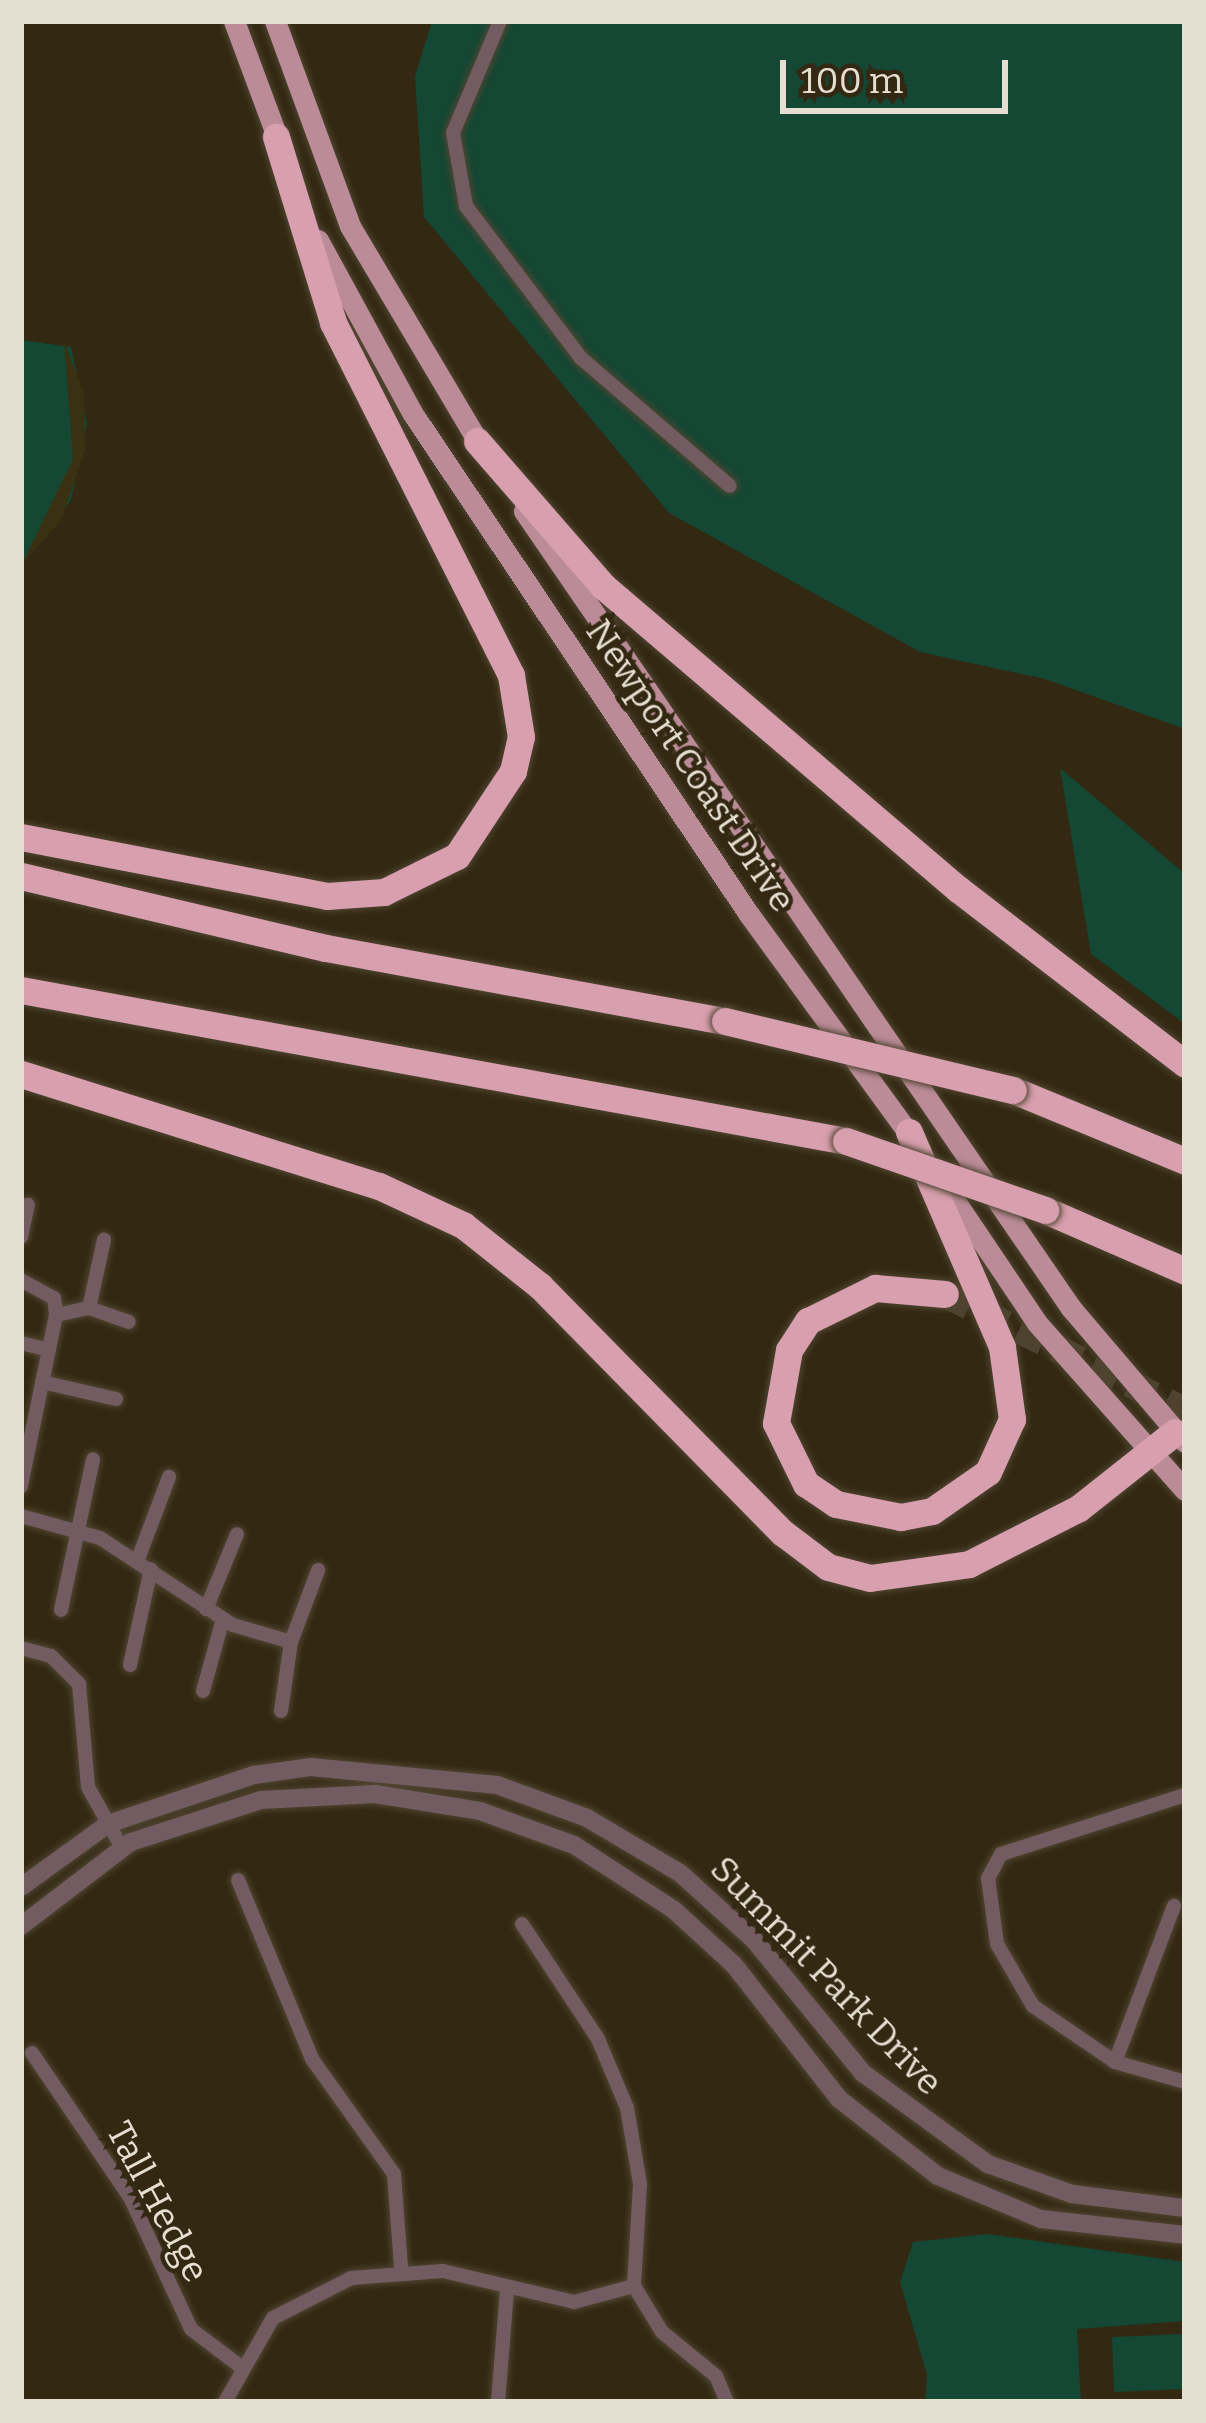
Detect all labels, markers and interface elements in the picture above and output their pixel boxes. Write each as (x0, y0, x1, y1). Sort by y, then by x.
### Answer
scale bar (786, 36, 1014, 110)
text: 100 m (801, 59, 903, 103)
street label: Newport Coast Drive (576, 612, 804, 920)
street label: Summit Park Drive (701, 1848, 951, 2104)
street label: Tall Hedge (97, 2115, 217, 2289)

